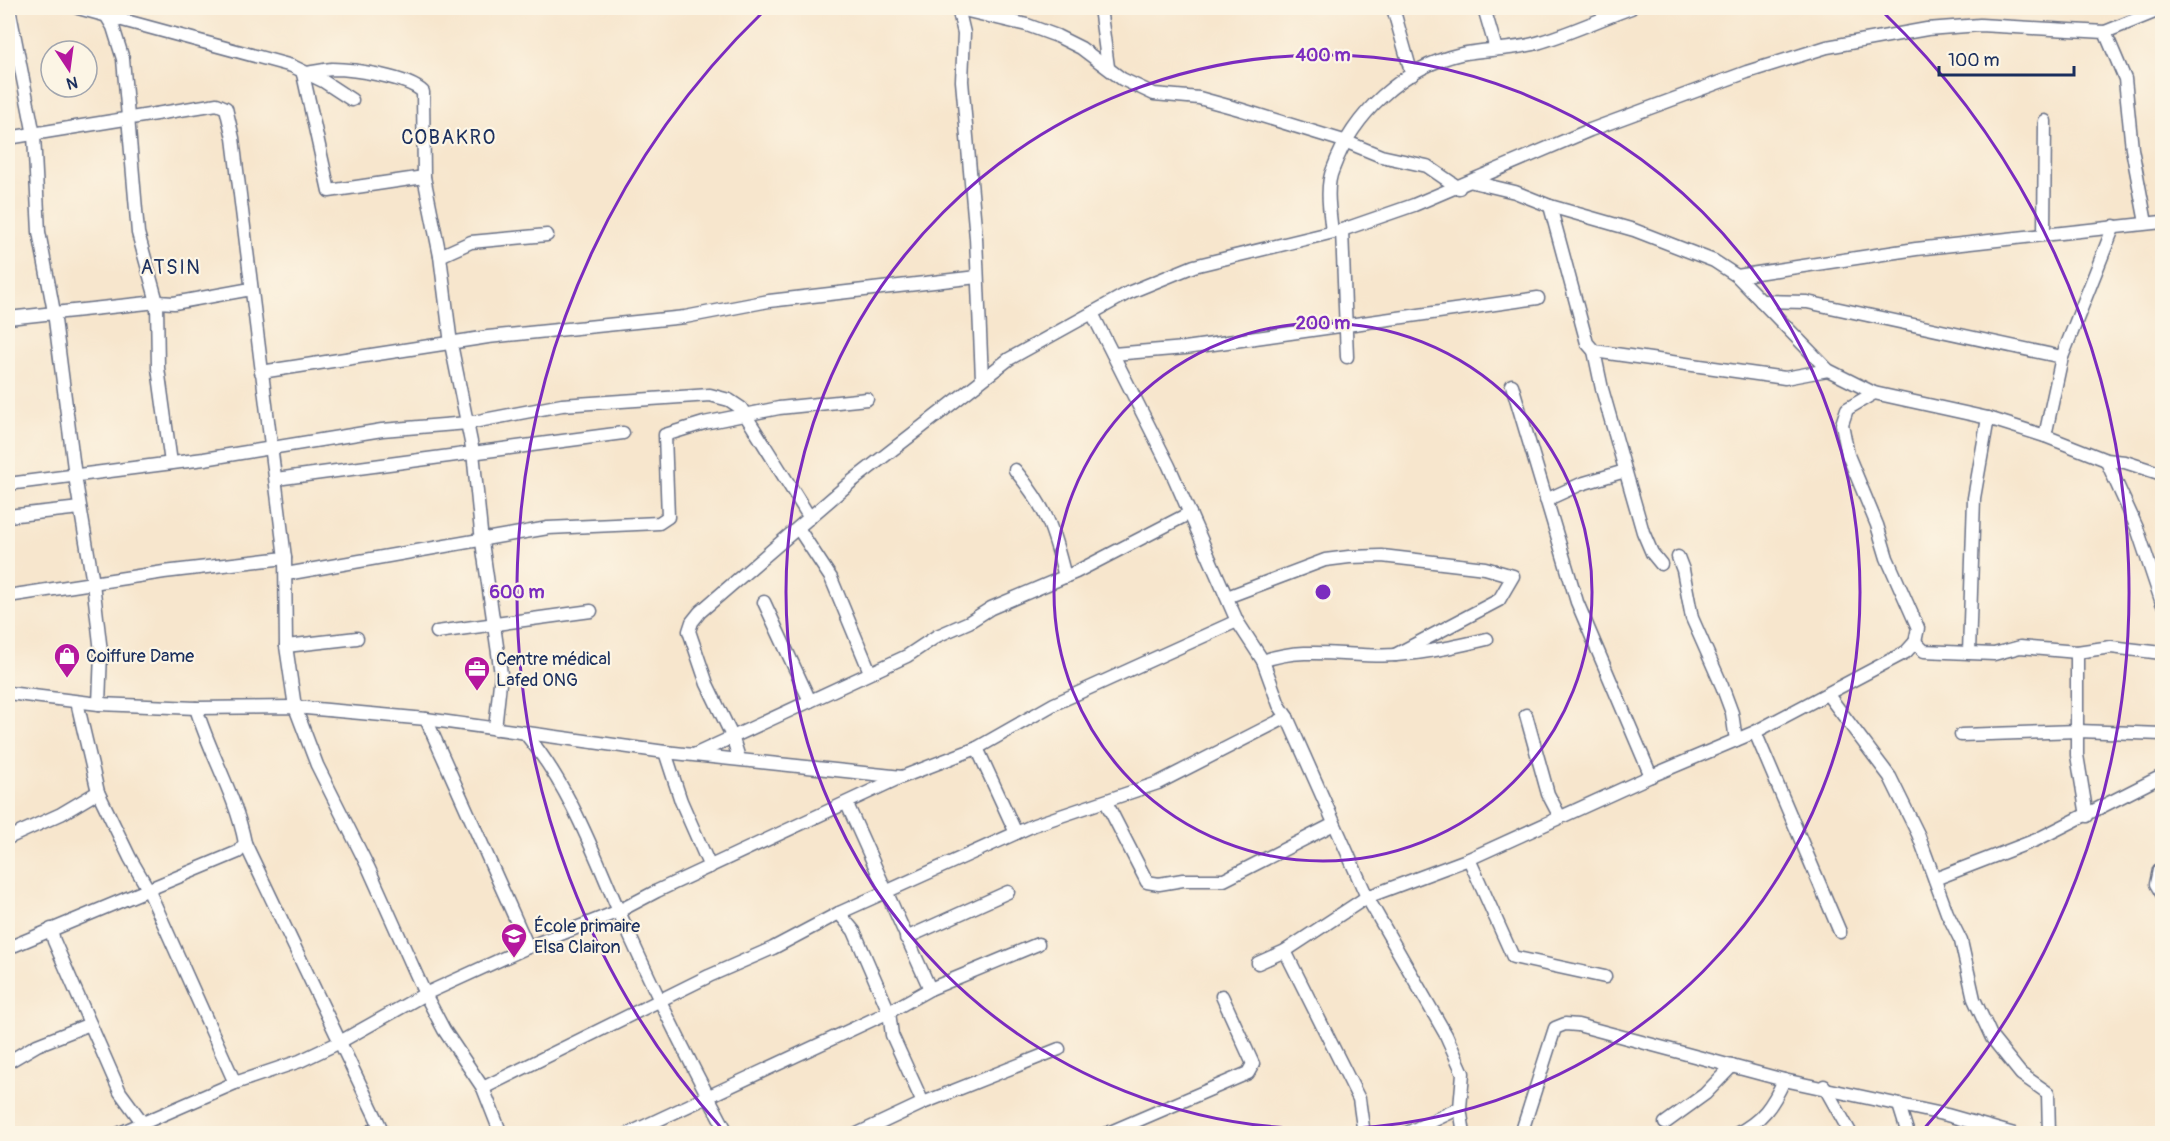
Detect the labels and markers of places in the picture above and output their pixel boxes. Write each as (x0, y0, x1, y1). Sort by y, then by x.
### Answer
centre of rings (1313, 582, 1333, 602)
shop icon: Coiffure Dame (52, 641, 82, 679)
place label: Coiffure Dame (86, 645, 194, 668)
place label: Centre médical Lafed ONG (496, 648, 611, 692)
office icon: Centre médical Lafed ONG (462, 654, 492, 692)
place label: École primaire Elsa Clairon (534, 915, 640, 959)
school or university icon: École primaire Elsa Clairon (499, 921, 529, 959)

